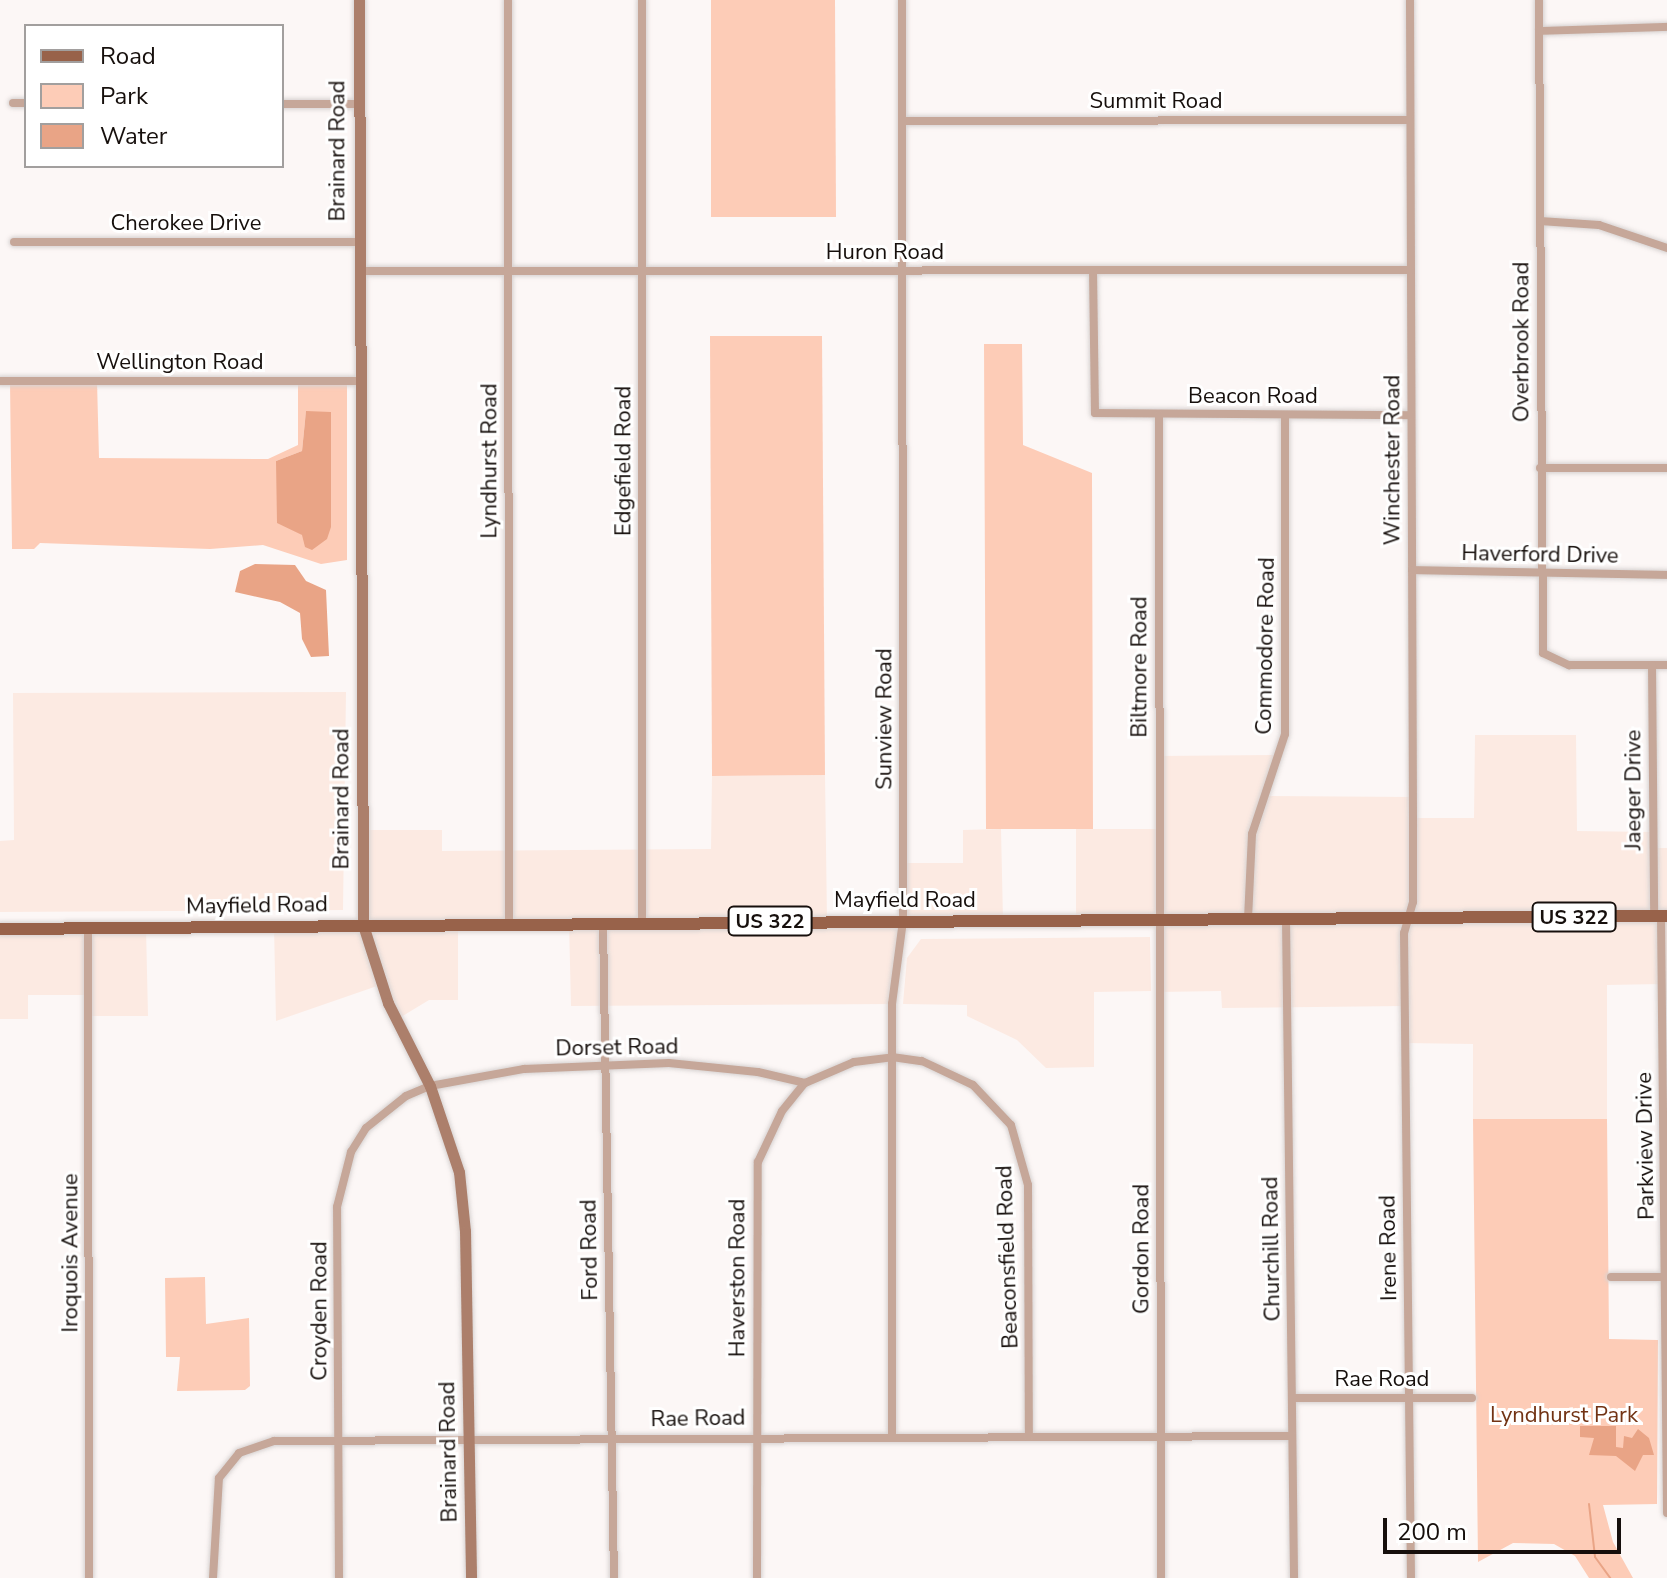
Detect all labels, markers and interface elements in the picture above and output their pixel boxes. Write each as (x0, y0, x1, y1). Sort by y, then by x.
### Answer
legend (24, 24, 284, 168)
text: Road (100, 40, 156, 72)
text: Park (100, 80, 148, 112)
street label: Brainard Road (325, 81, 351, 221)
street label: Summit Road (1089, 89, 1223, 115)
text: Water (100, 120, 167, 152)
street label: Cherokee Drive (111, 211, 261, 237)
street label: Huron Road (826, 240, 944, 266)
street label: Overbrook Road (1509, 262, 1535, 422)
street label: Wellington Road (96, 350, 264, 376)
street label: Winchester Road (1380, 375, 1406, 545)
street label: Lyndhurst Road (477, 383, 503, 539)
street label: Beacon Road (1188, 384, 1318, 410)
street label: Edgefield Road (611, 386, 637, 536)
street label: Haverford Drive (1461, 540, 1619, 570)
street label: Commodore Road (1251, 557, 1281, 735)
street label: Biltmore Road (1127, 596, 1153, 738)
street label: Sunview Road (872, 648, 898, 790)
street label: Brainard Road (329, 729, 355, 869)
street label: Jaeger Drive (1621, 730, 1647, 850)
street label: Mayfield Road (834, 888, 976, 914)
street label: Mayfield Road (186, 892, 328, 920)
road number: US 322 (1530, 901, 1618, 933)
road number: US 322 (726, 905, 814, 937)
street label: Dorset Road (555, 1034, 679, 1062)
street label: Parkview Drive (1632, 1072, 1660, 1220)
street label: Beaconsfield Road (992, 1165, 1024, 1349)
street label: Iroquois Avenue (58, 1173, 84, 1333)
street label: Churchill Road (1258, 1176, 1286, 1322)
street label: Gordon Road (1129, 1184, 1155, 1314)
street label: Irene Road (1375, 1195, 1403, 1301)
street label: Ford Road (576, 1199, 604, 1301)
street label: Haverston Road (725, 1199, 751, 1357)
street label: Croyden Road (307, 1241, 333, 1381)
street label: Rae Road (1335, 1367, 1429, 1393)
street label: Brainard Road (435, 1381, 463, 1523)
park label: Lyndhurst Park (1490, 1403, 1638, 1429)
street label: Rae Road (650, 1405, 746, 1433)
scale bar (1387, 1502, 1625, 1552)
text: 200 m (1397, 1516, 1467, 1548)

